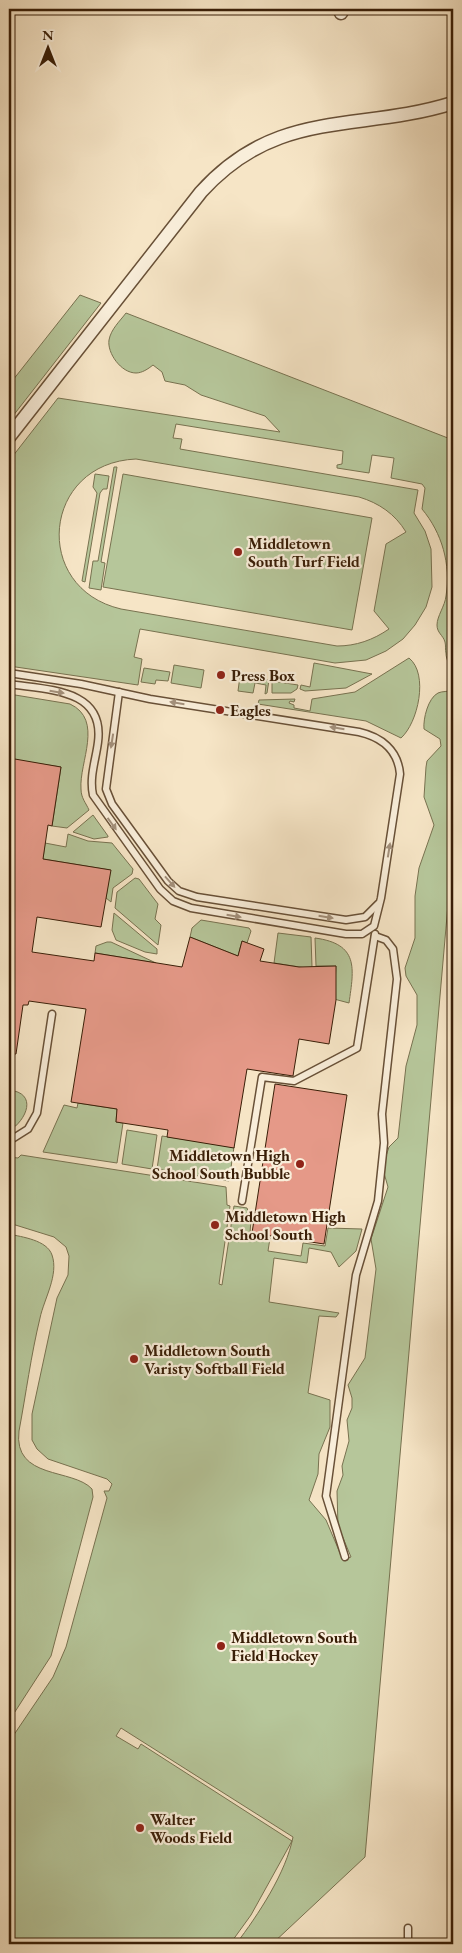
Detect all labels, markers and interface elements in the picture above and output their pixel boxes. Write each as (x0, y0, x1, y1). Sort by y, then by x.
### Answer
north arrow (22, 22, 72, 72)
text: N (42, 26, 54, 44)
place label: Middletown South Turf Field (248, 533, 360, 572)
marker: Middletown South Turf Field (232, 546, 244, 558)
place label: Press Box (231, 665, 295, 686)
marker: Press Box (215, 669, 227, 681)
one-way arrow (49, 688, 65, 696)
one-way arrow (168, 699, 184, 707)
place label: Eagles (230, 700, 271, 721)
marker: Eagles (214, 704, 226, 716)
one-way arrow (329, 724, 345, 732)
one-way arrow (108, 733, 116, 749)
one-way arrow (107, 817, 117, 830)
one-way arrow (385, 841, 393, 857)
one-way arrow (164, 876, 176, 888)
one-way arrow (227, 912, 243, 920)
one-way arrow (318, 914, 334, 922)
place label: Middletown High School South Bubble (152, 1145, 290, 1184)
marker: Middletown High School South Bubble (294, 1158, 306, 1170)
place label: Middletown High School South (225, 1206, 346, 1245)
marker: Middletown High School South (209, 1219, 221, 1231)
place label: Middletown South Varisty Softball Field (144, 1340, 285, 1379)
marker: Middletown South Varisty Softball Field (128, 1353, 140, 1365)
place label: Middletown South Field Hockey (231, 1627, 357, 1666)
marker: Middletown South Field Hockey (215, 1640, 227, 1652)
place label: Walter Woods Field (150, 1809, 232, 1848)
marker: Walter Woods Field (134, 1822, 146, 1834)

